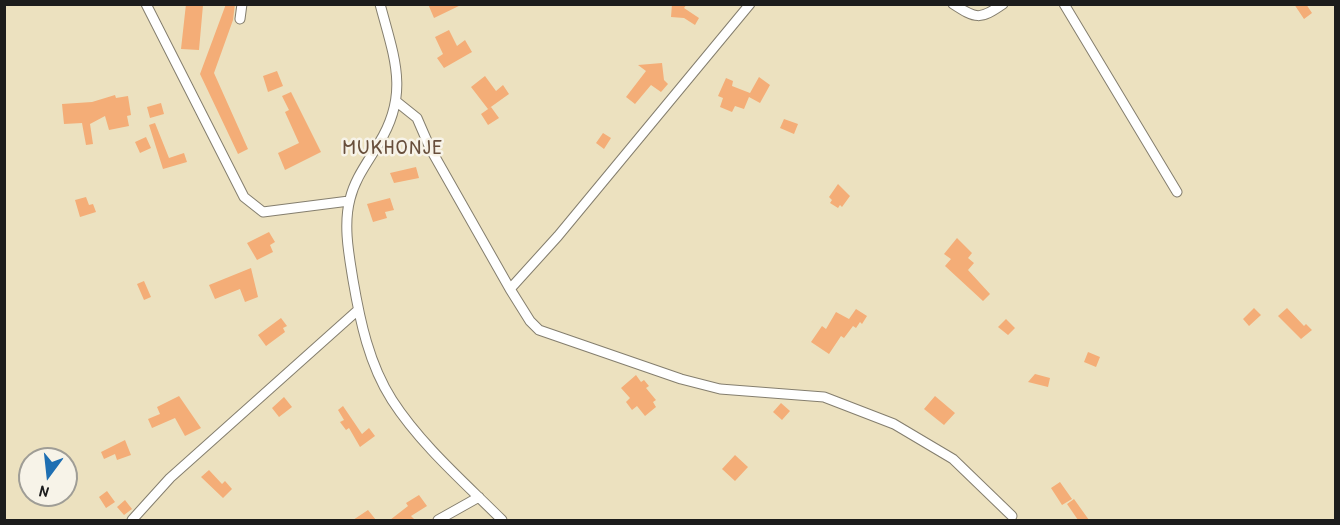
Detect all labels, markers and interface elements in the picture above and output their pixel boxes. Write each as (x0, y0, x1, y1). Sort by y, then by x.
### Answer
district label: MUKHONJE (343, 135, 443, 161)
north arrow (18, 447, 78, 507)
text: N (37, 481, 51, 504)

